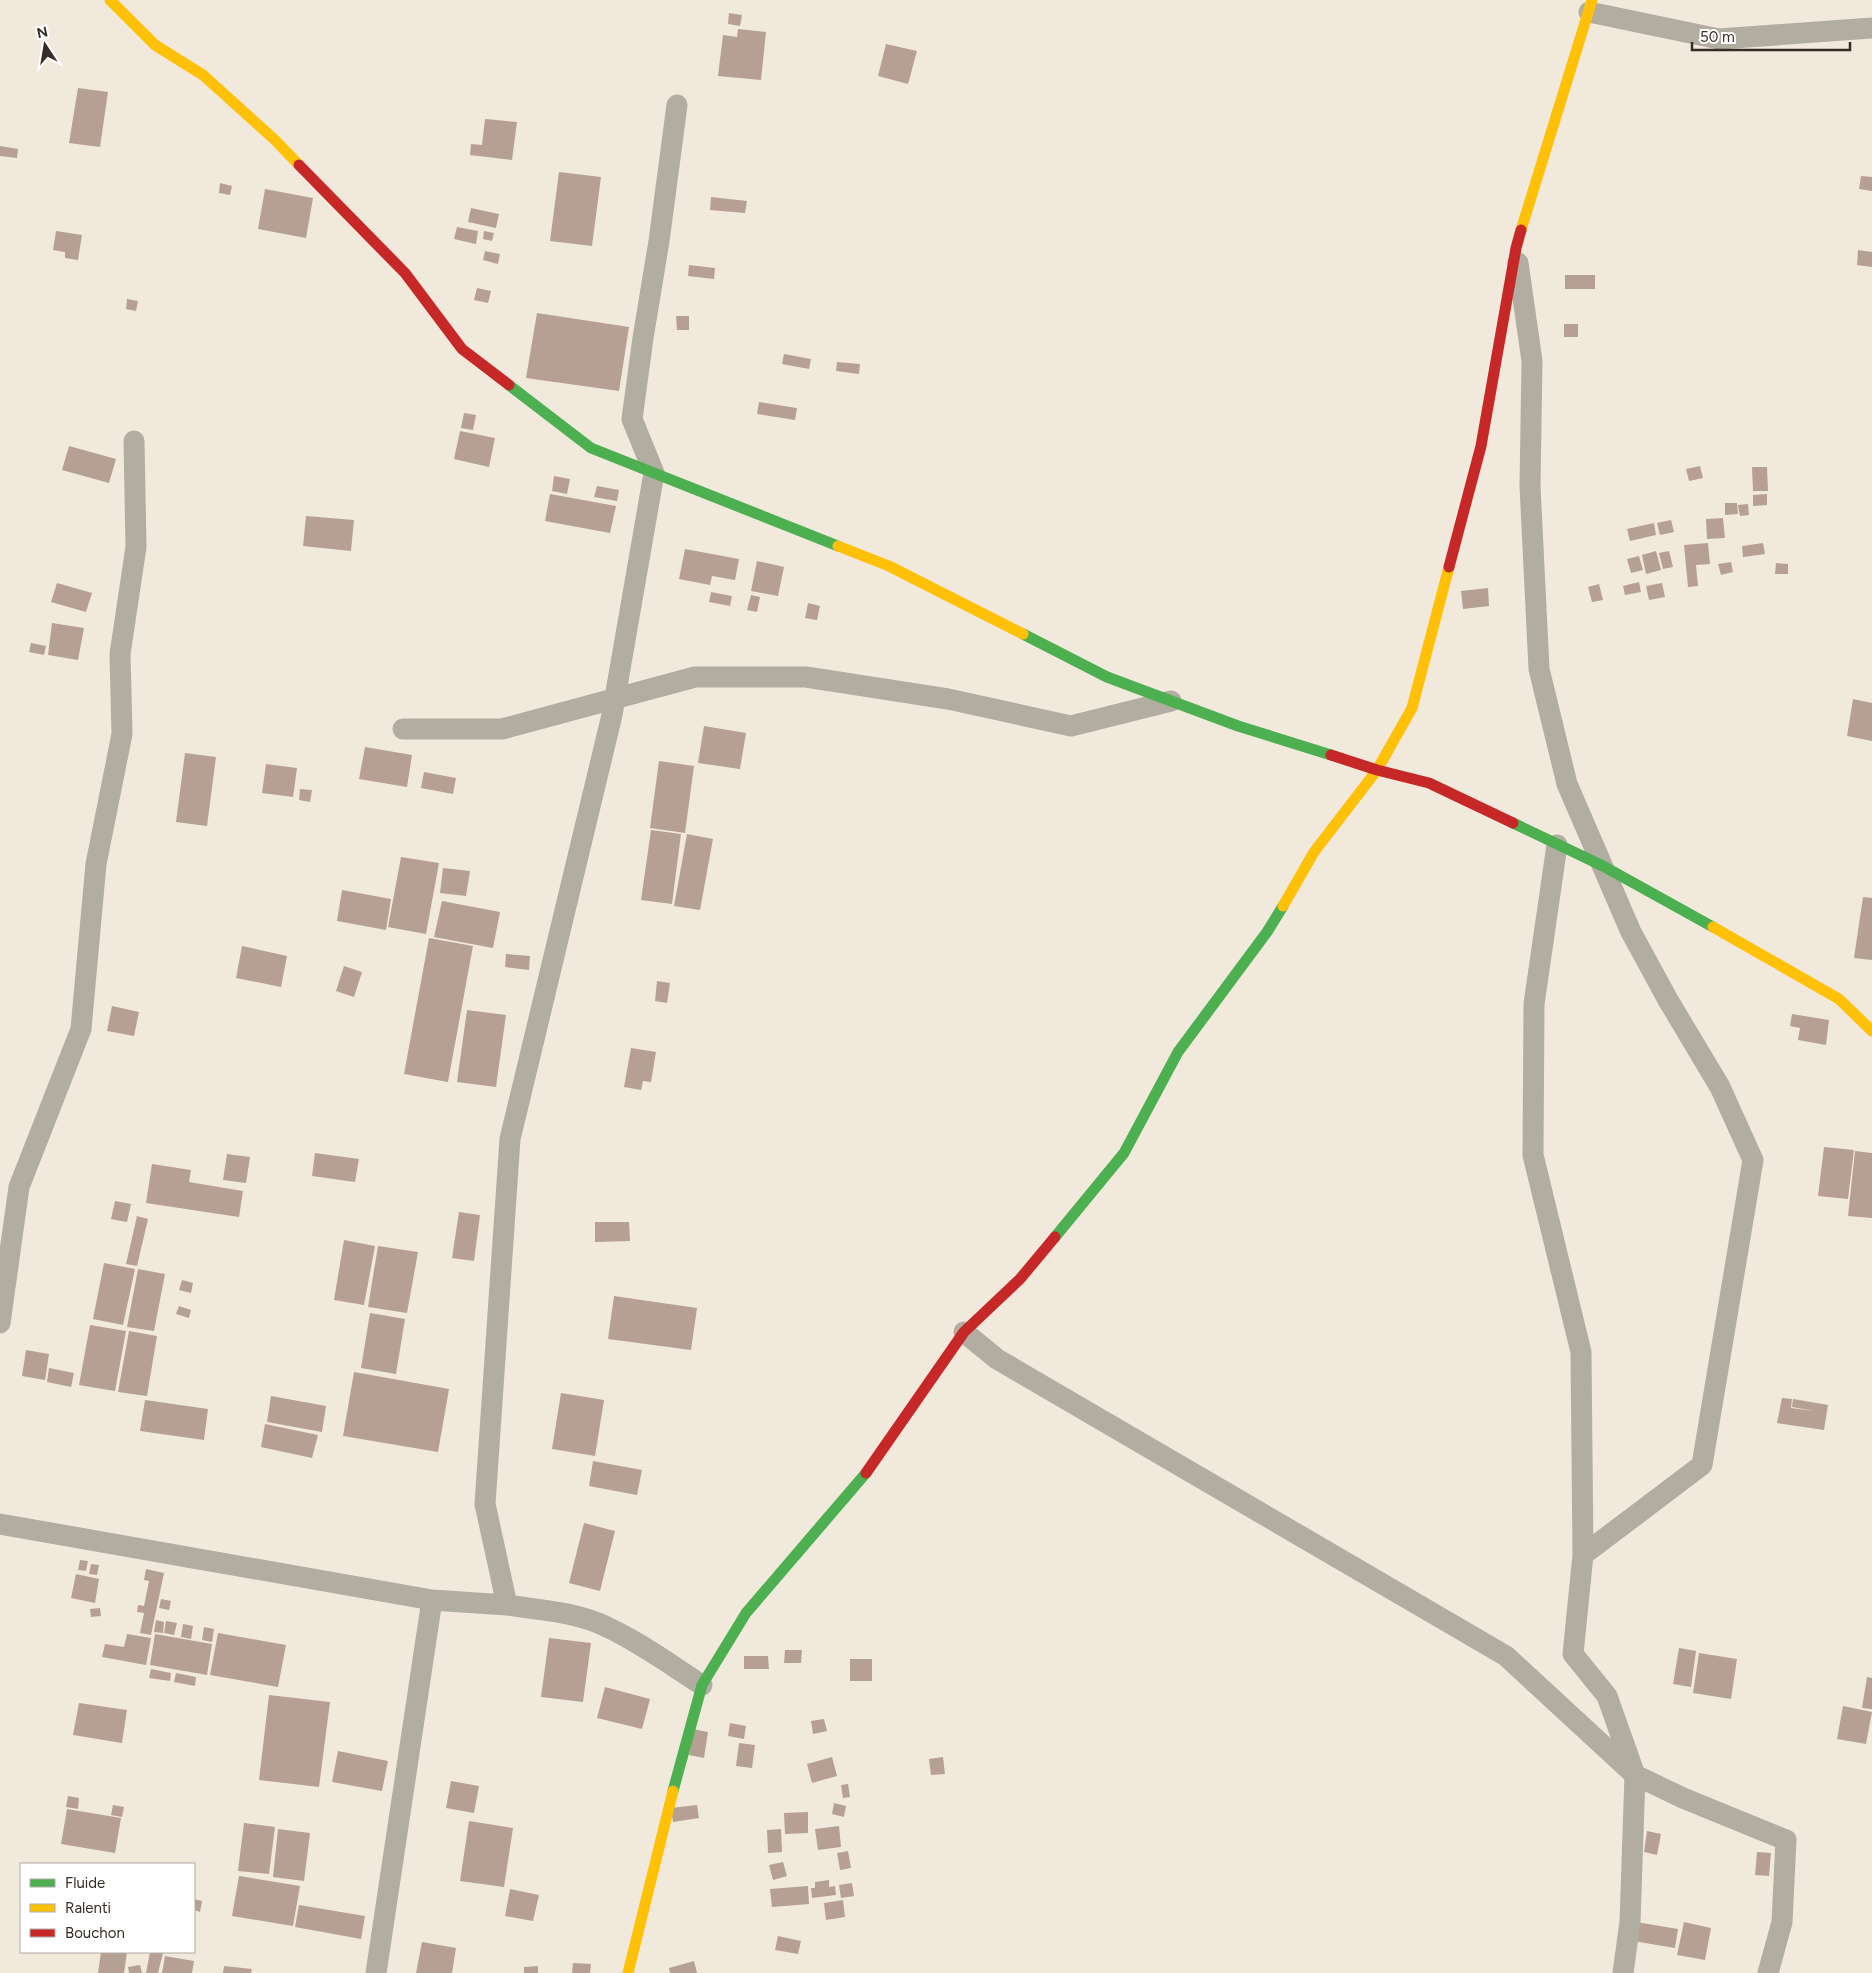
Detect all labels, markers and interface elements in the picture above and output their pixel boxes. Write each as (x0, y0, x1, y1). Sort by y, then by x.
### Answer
north arrow (20, 20, 70, 70)
scale bar (1692, 20, 1850, 52)
text: N (35, 23, 49, 42)
text: 50 m (1700, 28, 1735, 46)
legend (20, 1863, 195, 1953)
text: Fluide (65, 1874, 105, 1892)
text: Ralenti (65, 1899, 111, 1917)
text: Bouchon (65, 1924, 125, 1942)

